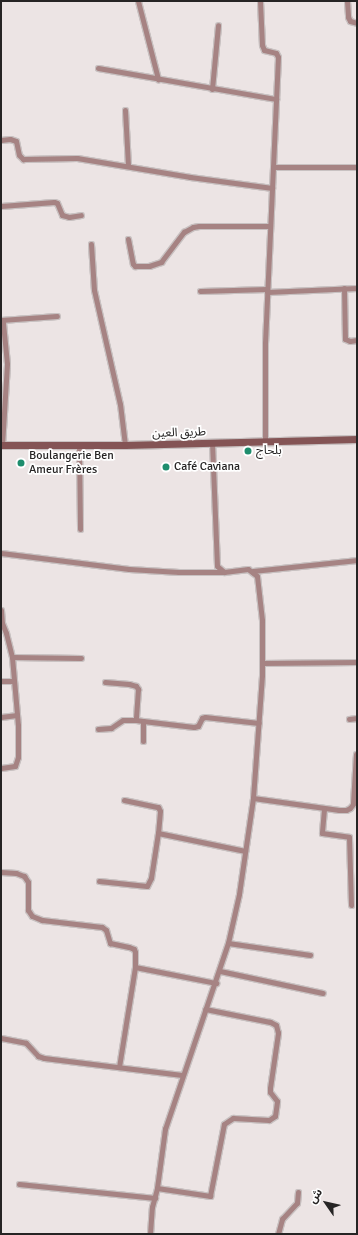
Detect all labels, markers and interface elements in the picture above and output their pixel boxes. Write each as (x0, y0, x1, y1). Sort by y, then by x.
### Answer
street label: طريق العين (152, 425, 206, 441)
place label: بلحاج (256, 444, 282, 458)
marker: بلحاج (243, 446, 253, 456)
place label: Boulangerie Ben Ameur Frères (29, 449, 114, 477)
marker: Boulangerie Ben Ameur Frères (16, 458, 26, 468)
place label: Café Caviana (174, 460, 240, 474)
marker: Café Caviana (161, 462, 171, 472)
north arrow (306, 1183, 346, 1223)
text: ش (306, 1186, 325, 1206)

